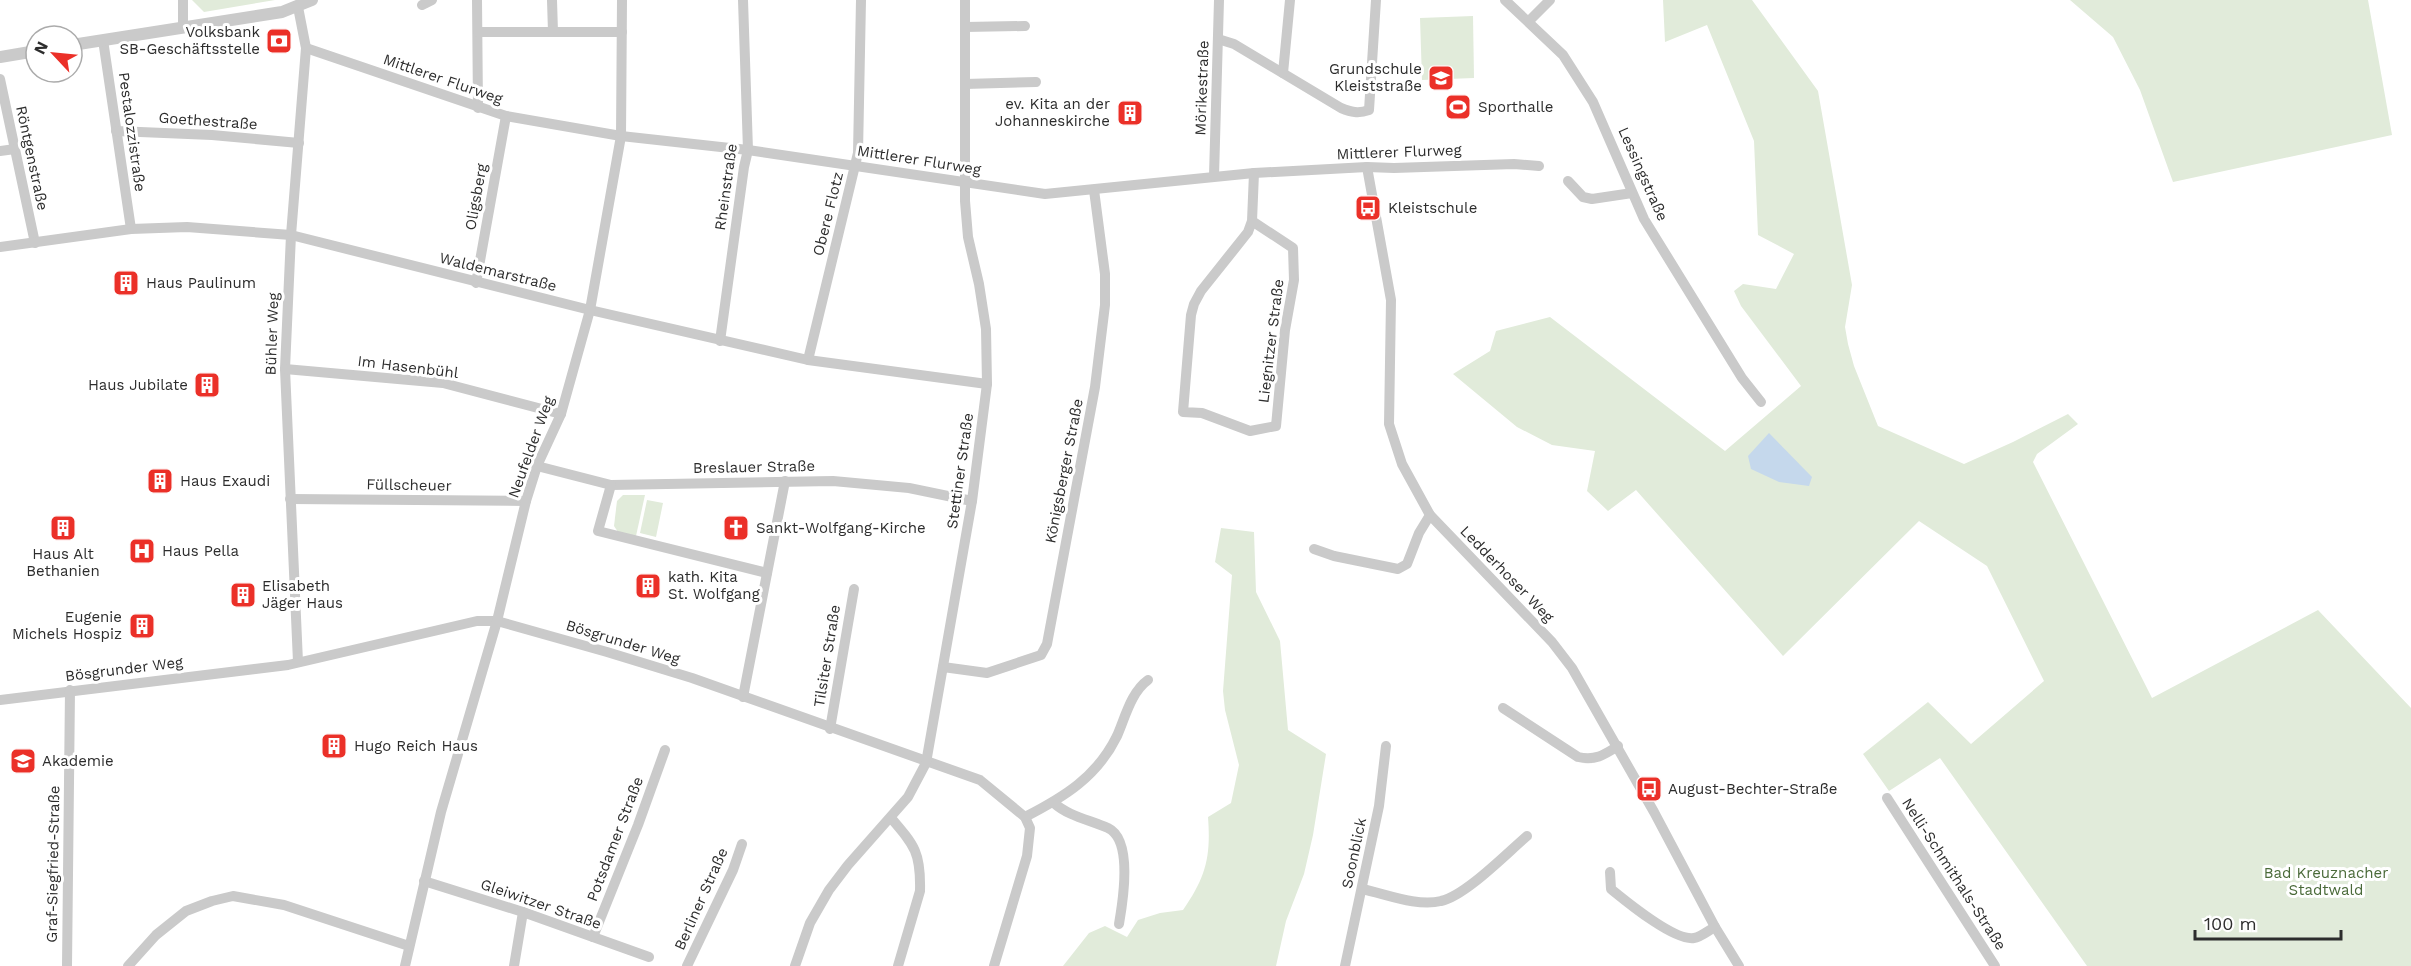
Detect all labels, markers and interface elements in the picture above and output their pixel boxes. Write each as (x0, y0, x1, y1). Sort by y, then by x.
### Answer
place label: Volksbank SB-Geschäftsstelle (119, 23, 260, 58)
north arrow (24, 24, 84, 84)
bank icon: Volksbank SB-Geschäftsstelle (264, 26, 294, 56)
text: N (30, 38, 52, 57)
street label: Mörikestraße (1191, 40, 1213, 136)
street label: Mittlerer Flurweg (381, 50, 505, 108)
place label: Grundschule Kleiststraße (1329, 60, 1422, 95)
school or university icon: Grundschule Kleiststraße (1426, 63, 1456, 93)
street label: Pestalozzistraße (115, 71, 149, 193)
sports icon: Sporthalle (1443, 92, 1473, 122)
place label: ev. Kita an der Johanneskirche (995, 95, 1110, 130)
building icon: ev. Kita an der Johanneskirche (1115, 98, 1145, 128)
place label: Sporthalle (1478, 98, 1554, 116)
street label: Röntgenstraße (12, 104, 52, 212)
street label: Goethestraße (158, 109, 258, 133)
street label: Lessingstraße (1614, 124, 1672, 224)
street label: Mittlerer Flurweg (856, 141, 982, 179)
street label: Mittlerer Flurweg (1336, 141, 1462, 163)
street label: Rheinstraße (711, 142, 741, 232)
street label: Oligsberg (461, 162, 491, 232)
street label: Obere Flotz (809, 170, 847, 258)
bus stop icon: Kleistschule (1353, 193, 1383, 223)
place label: Kleistschule (1388, 199, 1477, 217)
street label: Waldemarstraße (438, 249, 558, 295)
building icon: Haus Paulinum (111, 268, 141, 298)
place label: Haus Paulinum (146, 274, 256, 292)
street label: Liegnitzer Straße (1254, 278, 1288, 404)
street label: Bühler Weg (262, 292, 282, 376)
street label: Im Hasenbühl (356, 352, 460, 382)
building icon: Haus Jubilate (192, 370, 222, 400)
place label: Haus Jubilate (88, 376, 188, 394)
street label: Neufelder Weg (504, 394, 558, 500)
street label: Königsberger Straße (1041, 397, 1087, 545)
street label: Stettiner Straße (943, 412, 977, 530)
street label: Breslauer Straße (693, 457, 815, 477)
building icon: Haus Exaudi (145, 466, 175, 496)
place label: Haus Exaudi (180, 472, 270, 490)
street label: Füllscheuer (366, 475, 452, 495)
building icon: Haus Alt Bethanien (48, 513, 78, 543)
church icon: Sankt-Wolfgang-Kirche (721, 513, 751, 543)
place label: Sankt-Wolfgang-Kirche (756, 519, 926, 537)
street label: Ledderhoser Weg (1456, 522, 1558, 626)
hospital icon: Haus Pella (127, 536, 157, 566)
place label: Haus Pella (162, 542, 240, 560)
place label: Haus Alt Bethanien (26, 545, 100, 580)
place label: kath. Kita St. Wolfgang (668, 568, 760, 603)
building icon: kath. Kita St. Wolfgang (633, 571, 663, 601)
place label: Elisabeth Jäger Haus (262, 577, 343, 612)
building icon: Elisabeth Jäger Haus (228, 580, 258, 610)
street label: Tilsiter Straße (810, 604, 844, 708)
place label: Eugenie Michels Hospiz (12, 608, 122, 643)
building icon: Eugenie Michels Hospiz (127, 611, 157, 641)
street label: Bösgrunder Weg (564, 616, 682, 668)
street label: Bösgrunder Weg (64, 653, 184, 685)
building icon: Hugo Reich Haus (319, 731, 349, 761)
place label: Hugo Reich Haus (354, 737, 478, 755)
school or university icon: Akademie (8, 746, 38, 776)
place label: Akademie (42, 752, 114, 770)
street label: Potsdamer Straße (583, 774, 647, 904)
bus stop icon: August-Bechter-Straße (1634, 774, 1664, 804)
place label: August-Bechter-Straße (1668, 780, 1837, 798)
street label: Graf-Siegfried-Straße (43, 785, 63, 943)
street label: Nelli-Schmithals-Straße (1898, 795, 2010, 953)
street label: Soonblick (1338, 816, 1370, 890)
street label: Berliner Straße (670, 845, 732, 953)
park label: Bad Kreuznacher Stadtwald (2264, 864, 2388, 899)
street label: Gleiwitzer Straße (478, 875, 604, 933)
scale bar (2195, 903, 2340, 941)
text: 100 m (2204, 913, 2257, 934)

